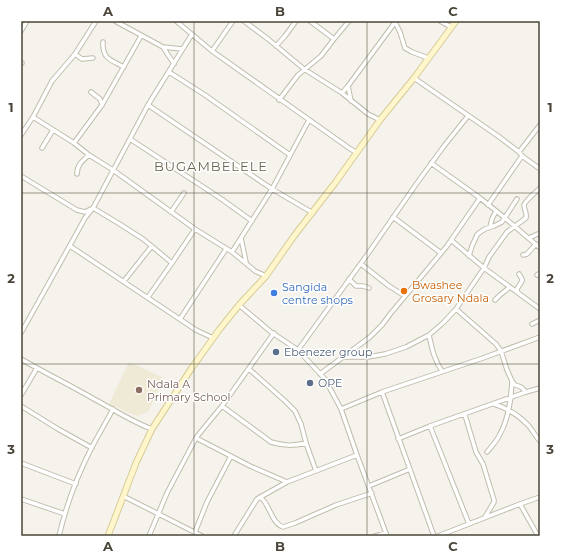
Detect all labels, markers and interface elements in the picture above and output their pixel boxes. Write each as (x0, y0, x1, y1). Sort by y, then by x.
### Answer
text: A (102, 3, 114, 19)
text: B (275, 3, 285, 19)
text: C (448, 3, 458, 19)
text: 1 (8, 99, 14, 115)
text: 1 (547, 99, 553, 115)
district label: BUGAMBELELE (154, 158, 268, 174)
text: 2 (7, 270, 15, 286)
text: 2 (546, 270, 554, 286)
place label: Bwashee Grosary Ndala (412, 278, 489, 305)
place label: Sangida centre shops (282, 280, 354, 307)
marker: Bwashee Grosary Ndala (399, 286, 409, 296)
marker: Sangida centre shops (269, 288, 279, 298)
place label: Ebenezer group (284, 345, 373, 359)
marker: Ebenezer group (271, 347, 281, 357)
place label: OPE (318, 376, 342, 390)
place label: Ndala A Primary School (147, 377, 230, 404)
marker: OPE (305, 378, 315, 388)
marker: Ndala A Primary School (134, 385, 144, 395)
text: 3 (6, 441, 15, 457)
text: 3 (545, 441, 554, 457)
text: A (102, 538, 114, 554)
text: B (275, 538, 285, 554)
text: C (448, 538, 458, 554)

